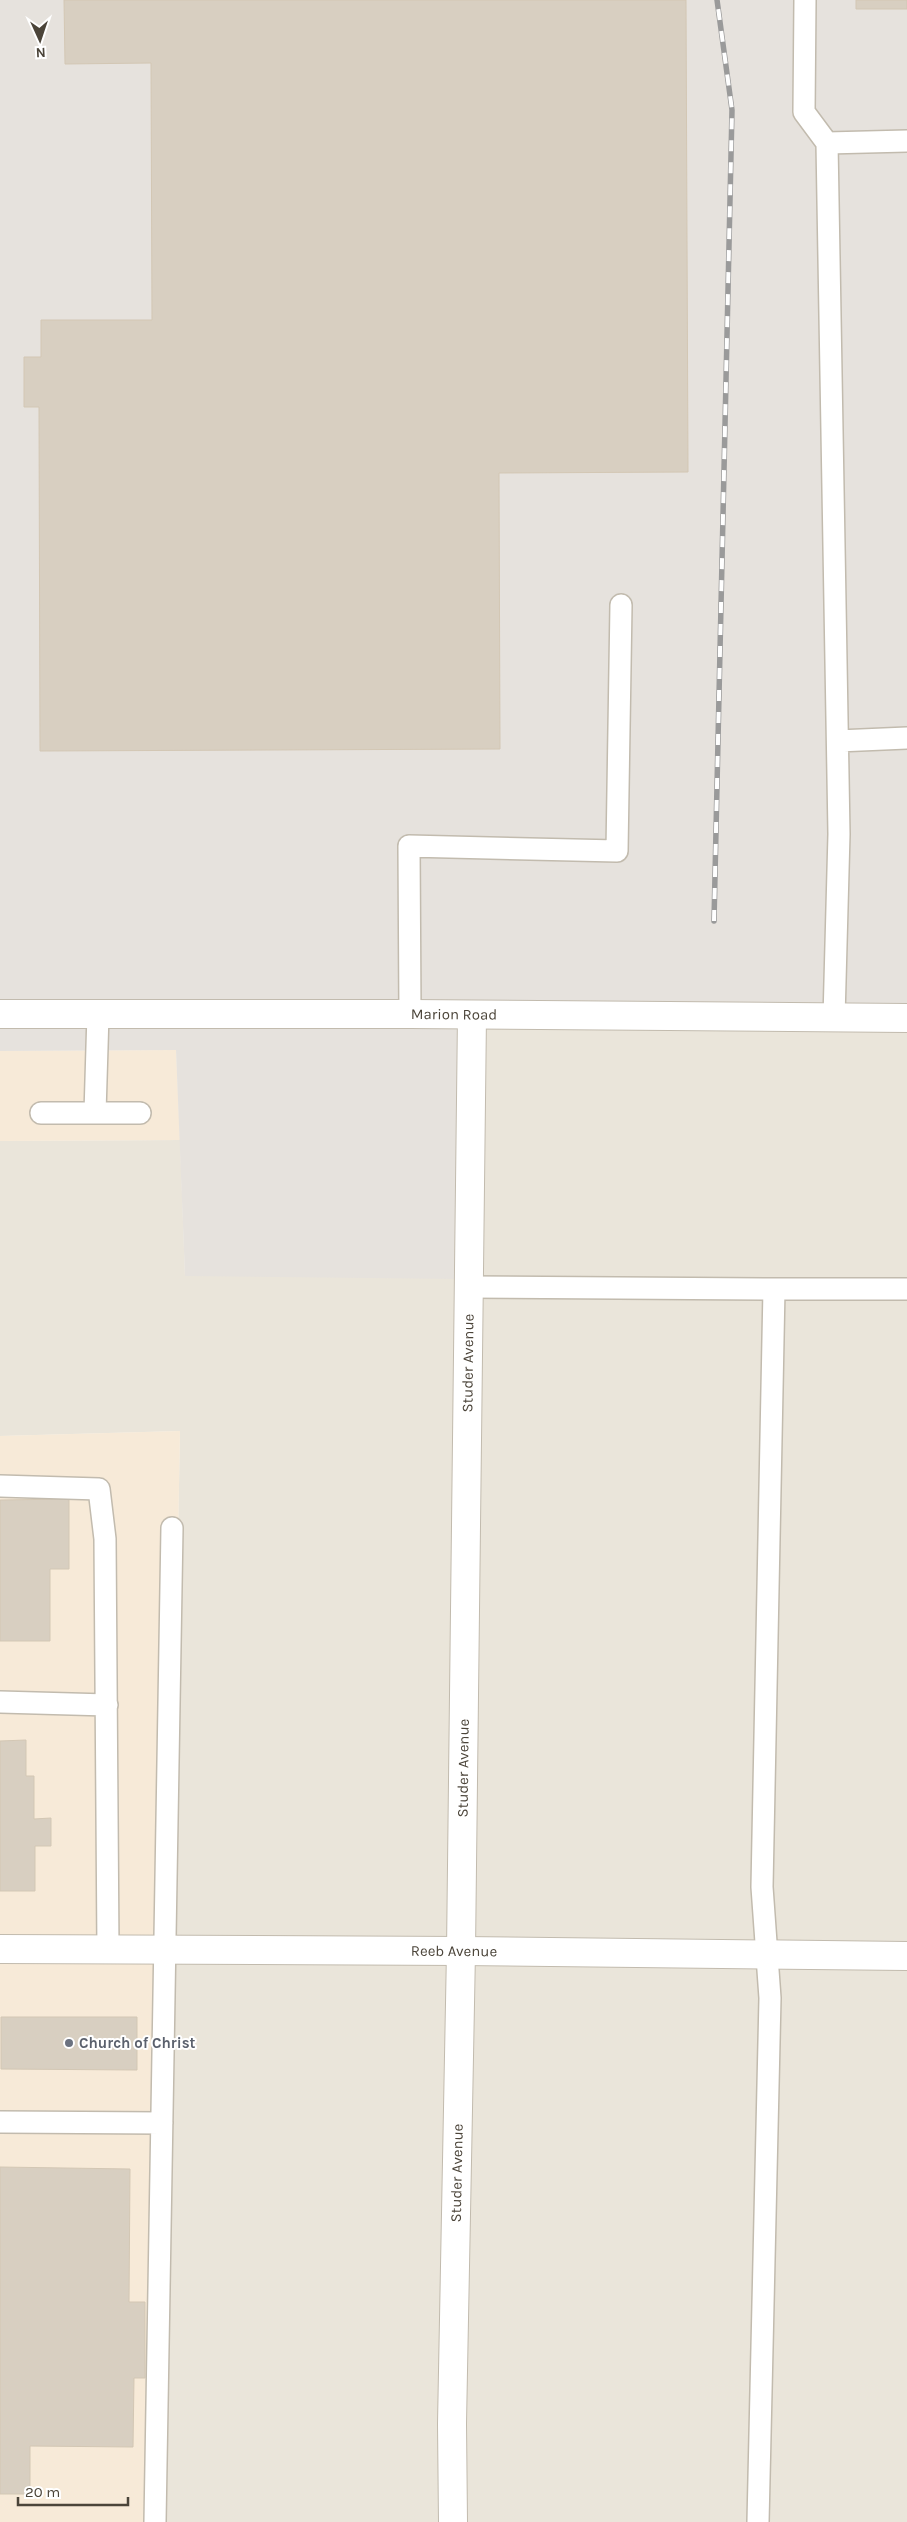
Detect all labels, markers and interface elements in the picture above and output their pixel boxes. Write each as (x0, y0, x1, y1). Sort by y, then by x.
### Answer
north arrow (15, 15, 65, 65)
text: N (35, 44, 46, 61)
street label: Marion Road (411, 1005, 497, 1024)
street label: Studer Avenue (458, 1314, 477, 1413)
street label: Studer Avenue (454, 1719, 473, 1818)
street label: Reeb Avenue (411, 1942, 497, 1960)
place label: Church of Christ (79, 2034, 196, 2052)
marker: Church of Christ (63, 2037, 75, 2049)
street label: Studer Avenue (447, 2123, 467, 2223)
scale bar (18, 2474, 128, 2506)
text: 20 m (25, 2483, 60, 2501)

